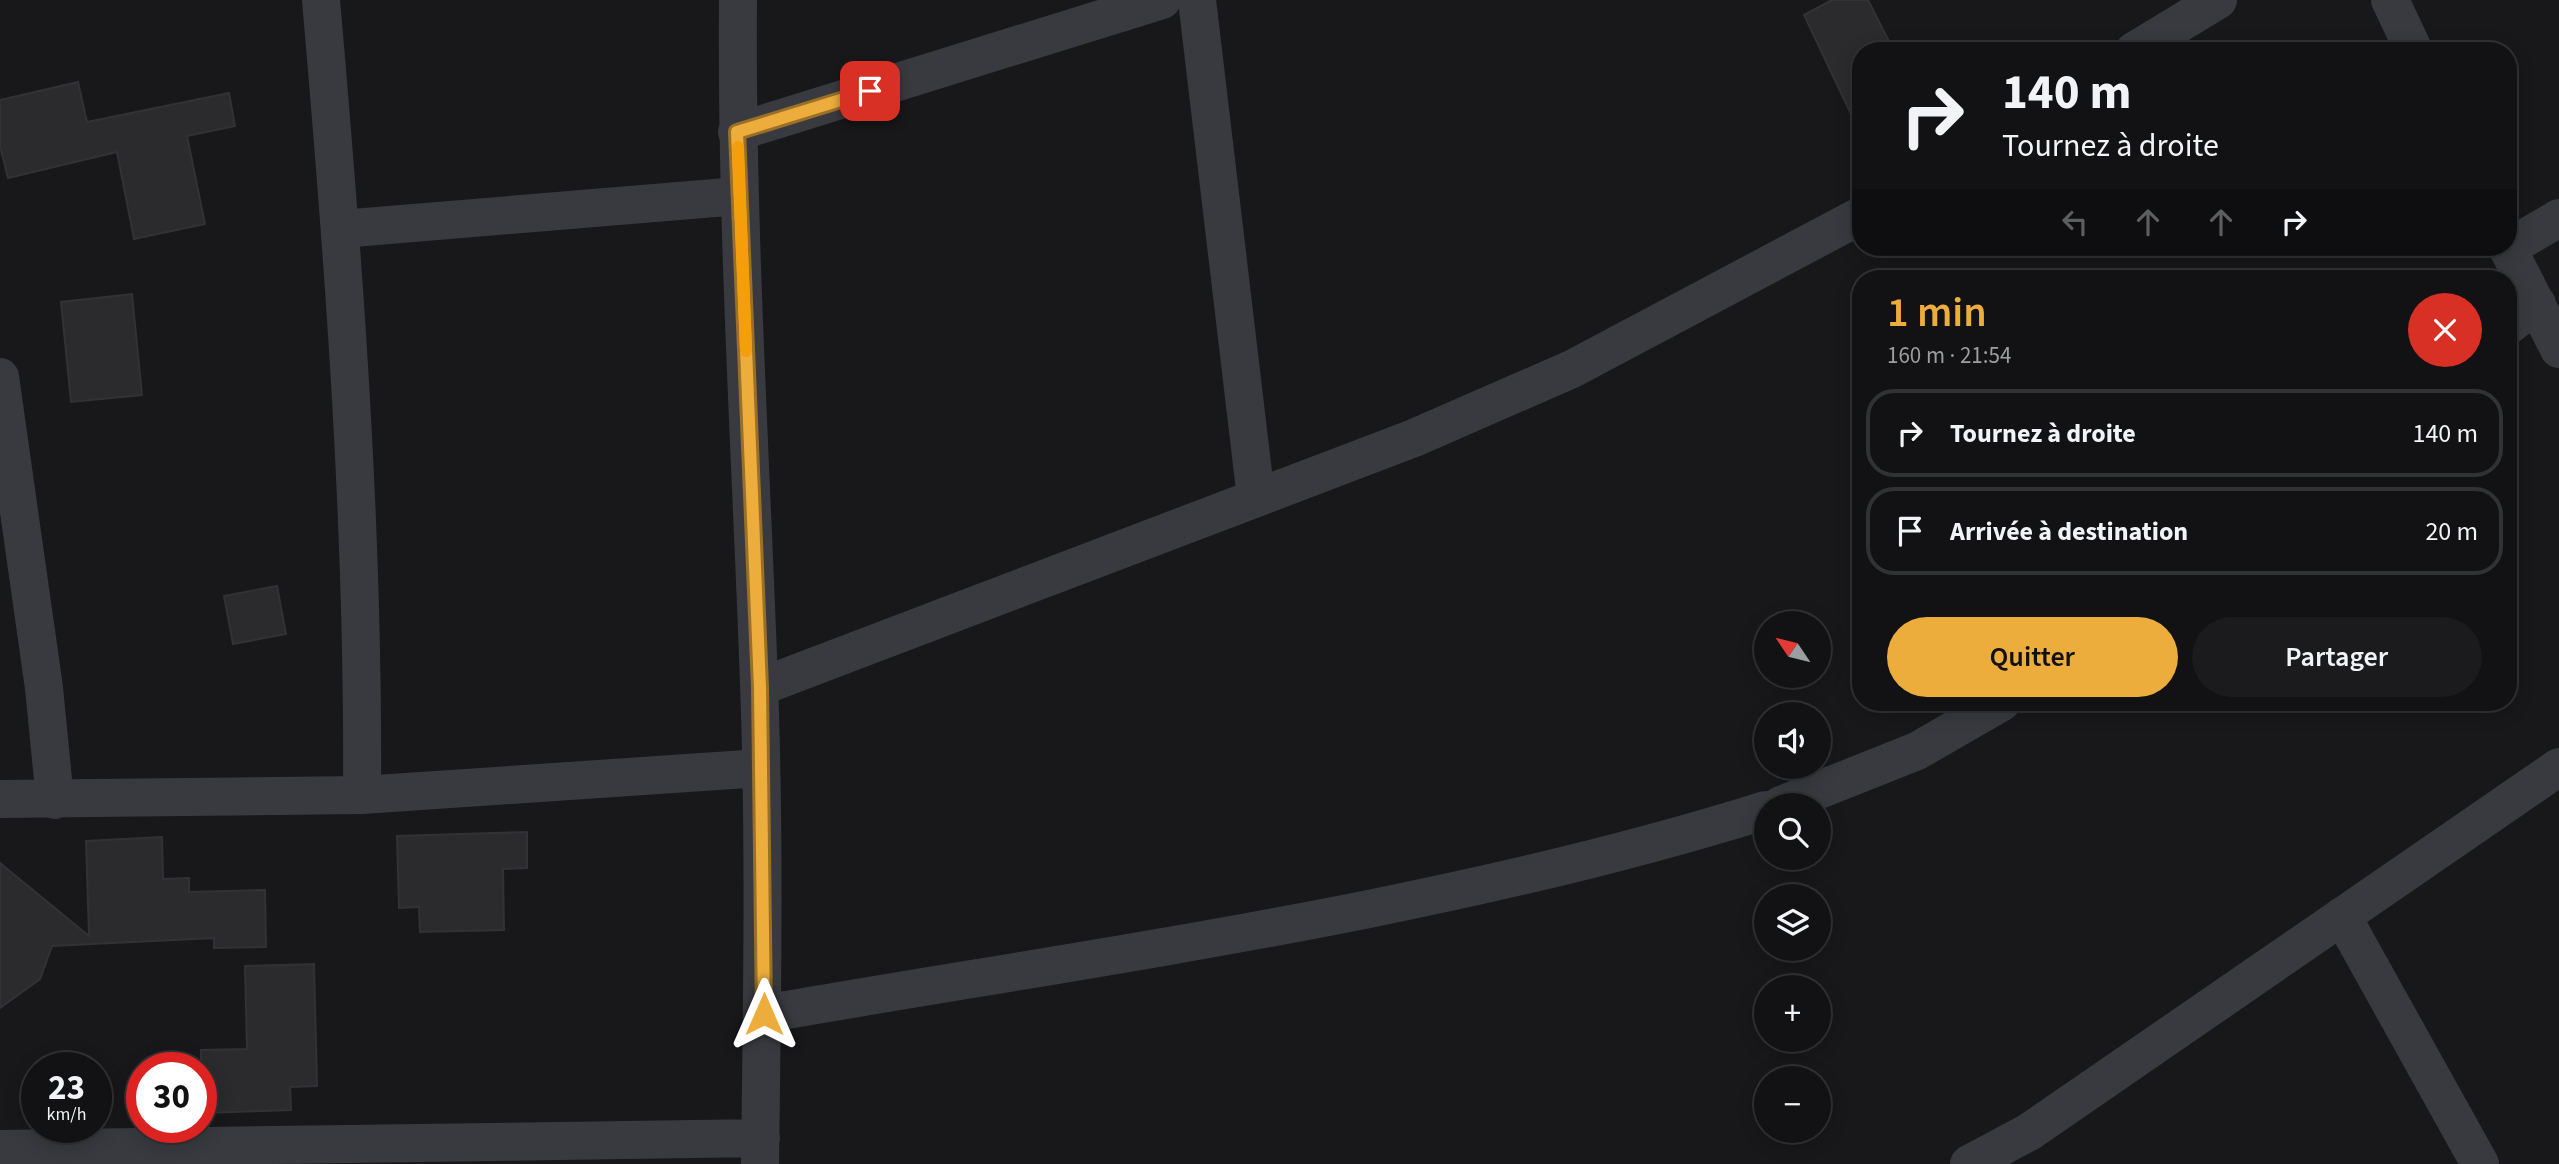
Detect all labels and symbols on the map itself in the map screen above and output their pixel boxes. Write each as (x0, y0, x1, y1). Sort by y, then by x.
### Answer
pin (840, 61, 900, 121)
north arrow (1754, 611, 1830, 688)
position arrow (727, 977, 801, 1051)
speed limit sign: 30 (126, 1052, 217, 1143)

